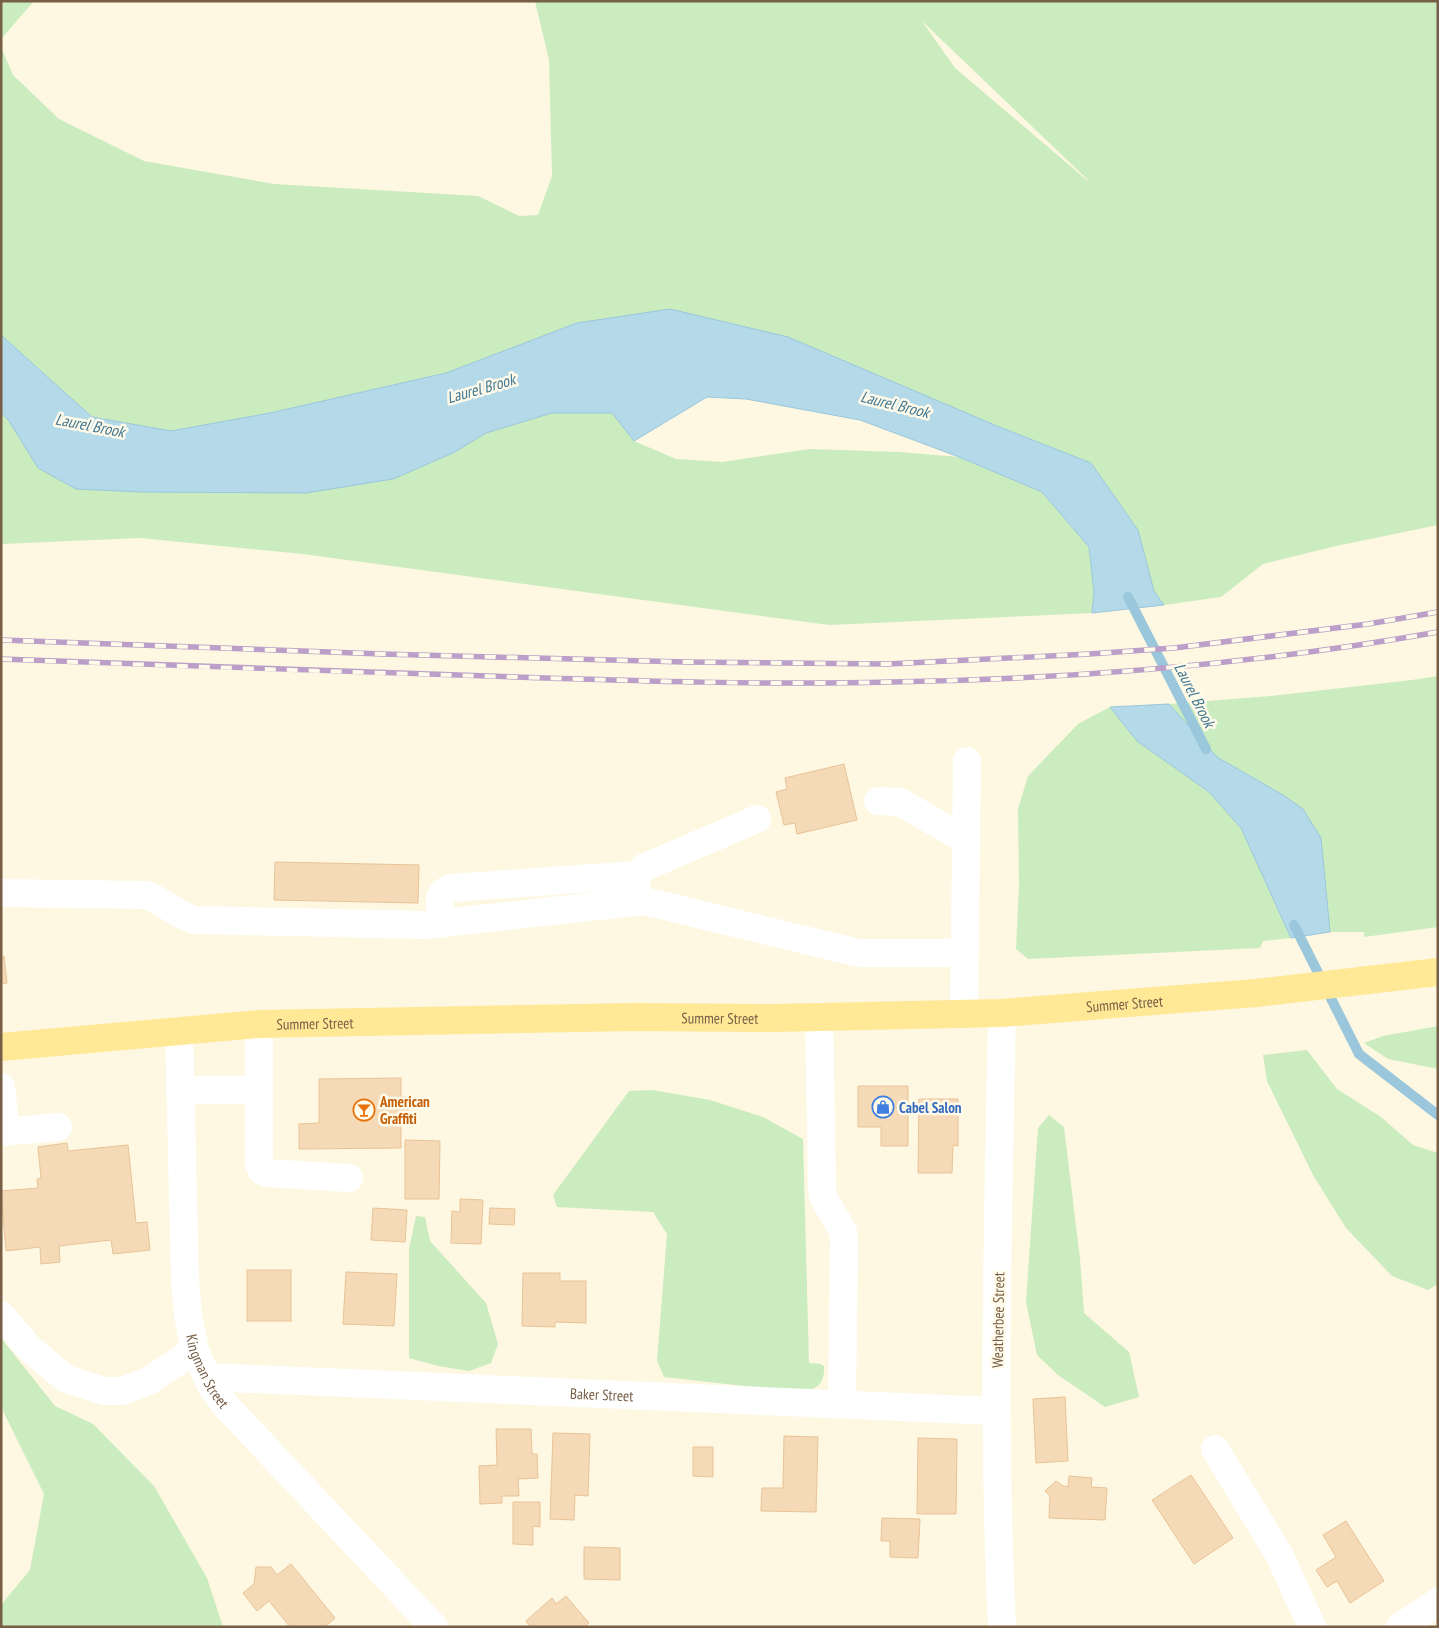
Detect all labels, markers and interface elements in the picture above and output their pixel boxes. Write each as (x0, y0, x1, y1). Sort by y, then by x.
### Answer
water label: Laurel Brook (445, 368, 519, 407)
water label: Laurel Brook (859, 386, 933, 423)
water label: Laurel Brook (54, 409, 128, 442)
water label: Laurel Brook (1170, 659, 1221, 732)
street label: Summer Street (1085, 991, 1164, 1016)
street label: Summer Street (681, 1008, 759, 1027)
street label: Summer Street (276, 1013, 354, 1033)
place label: American Graffiti (379, 1092, 430, 1128)
shop icon: Cabel Salon (871, 1095, 895, 1119)
bar icon: American Graffiti (352, 1098, 376, 1122)
place label: Cabel Salon (899, 1098, 962, 1117)
street label: Weatherbee Street (988, 1272, 1008, 1368)
street label: Kingman Street (182, 1332, 234, 1412)
street label: Baker Street (570, 1383, 634, 1405)

